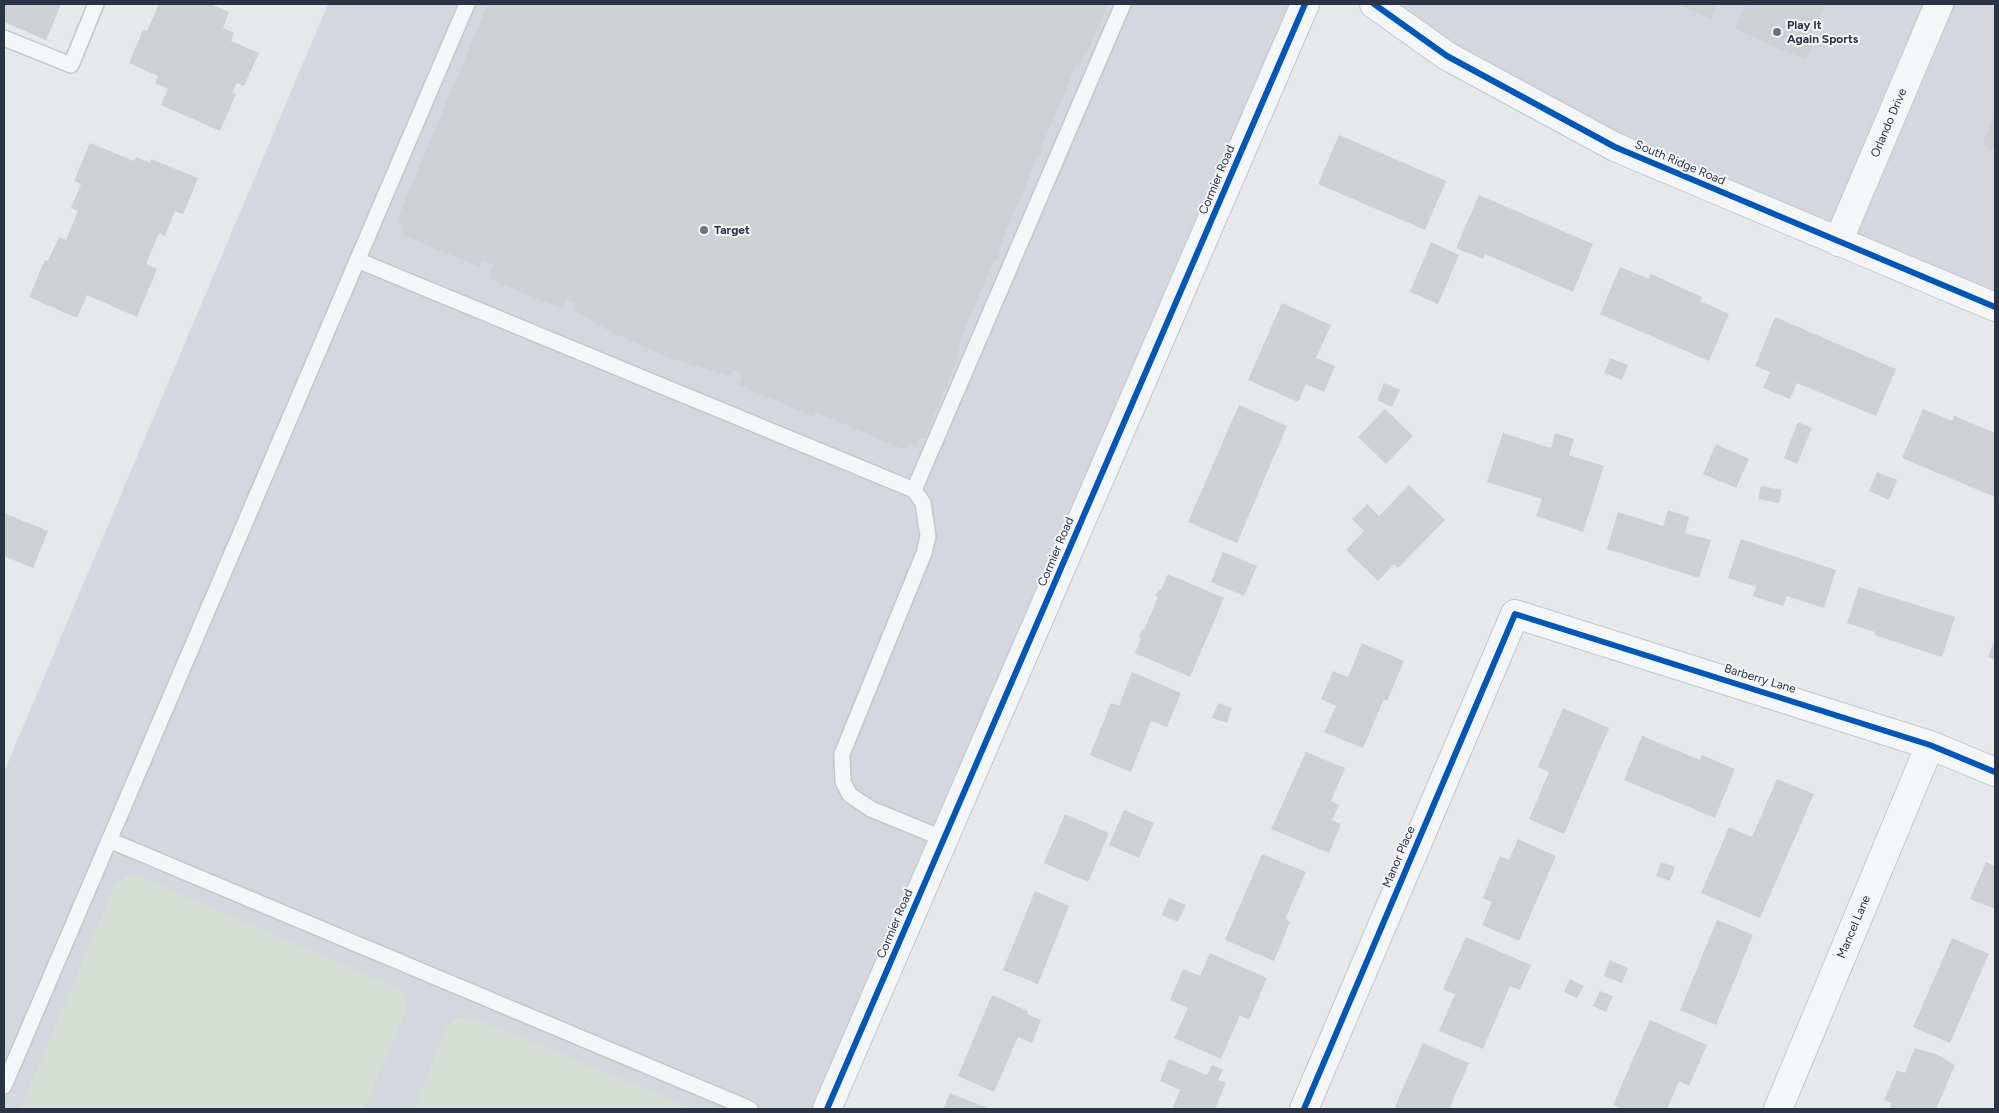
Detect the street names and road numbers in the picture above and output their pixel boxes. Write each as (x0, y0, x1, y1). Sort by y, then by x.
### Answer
street label: Orlando Drive (1868, 86, 1910, 160)
street label: South Ridge Road (1633, 137, 1727, 189)
street label: Cormier Road (1196, 143, 1238, 217)
street label: Cormier Road (1035, 515, 1077, 589)
street label: Barberry Lane (1722, 661, 1798, 697)
street label: Manor Place (1380, 824, 1418, 890)
street label: Cormier Road (874, 887, 916, 961)
street label: Mancel Lane (1834, 893, 1874, 961)

